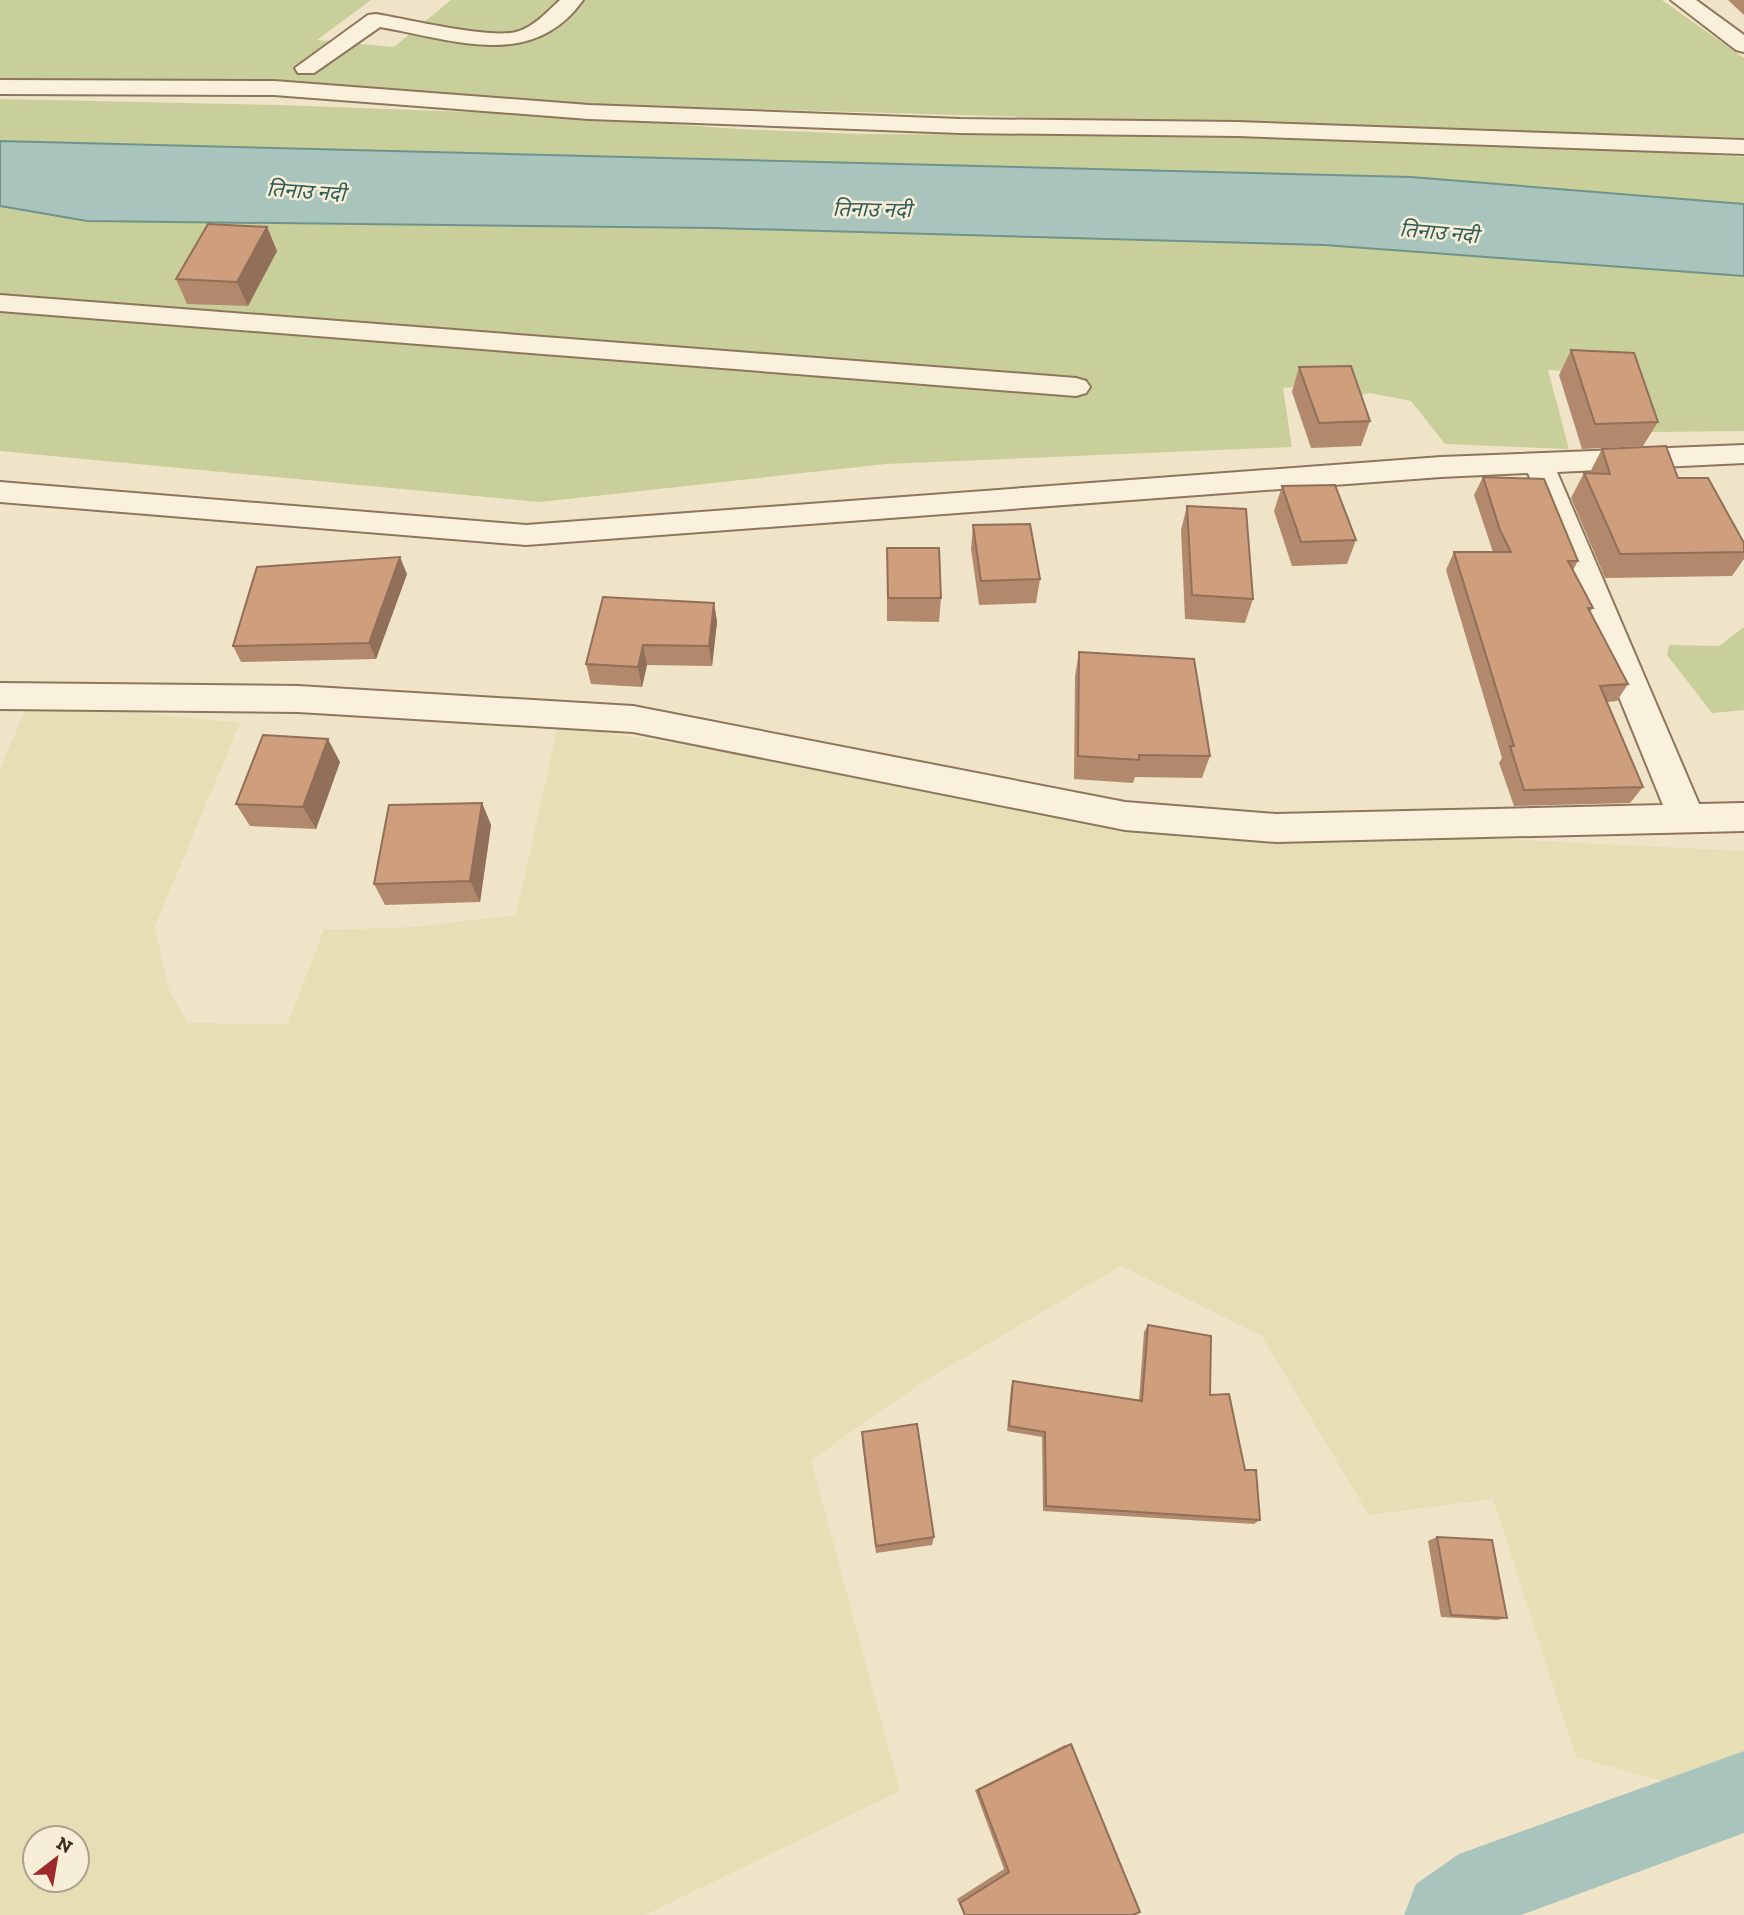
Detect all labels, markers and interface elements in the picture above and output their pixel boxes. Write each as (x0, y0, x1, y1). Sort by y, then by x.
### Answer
water label: तिनाउ नदी (266, 176, 350, 206)
water label: तिनाउ नदी (832, 196, 915, 222)
water label: तिनाउ नदी (1399, 216, 1483, 248)
north arrow (21, 1824, 91, 1894)
text: N (52, 1831, 77, 1858)

